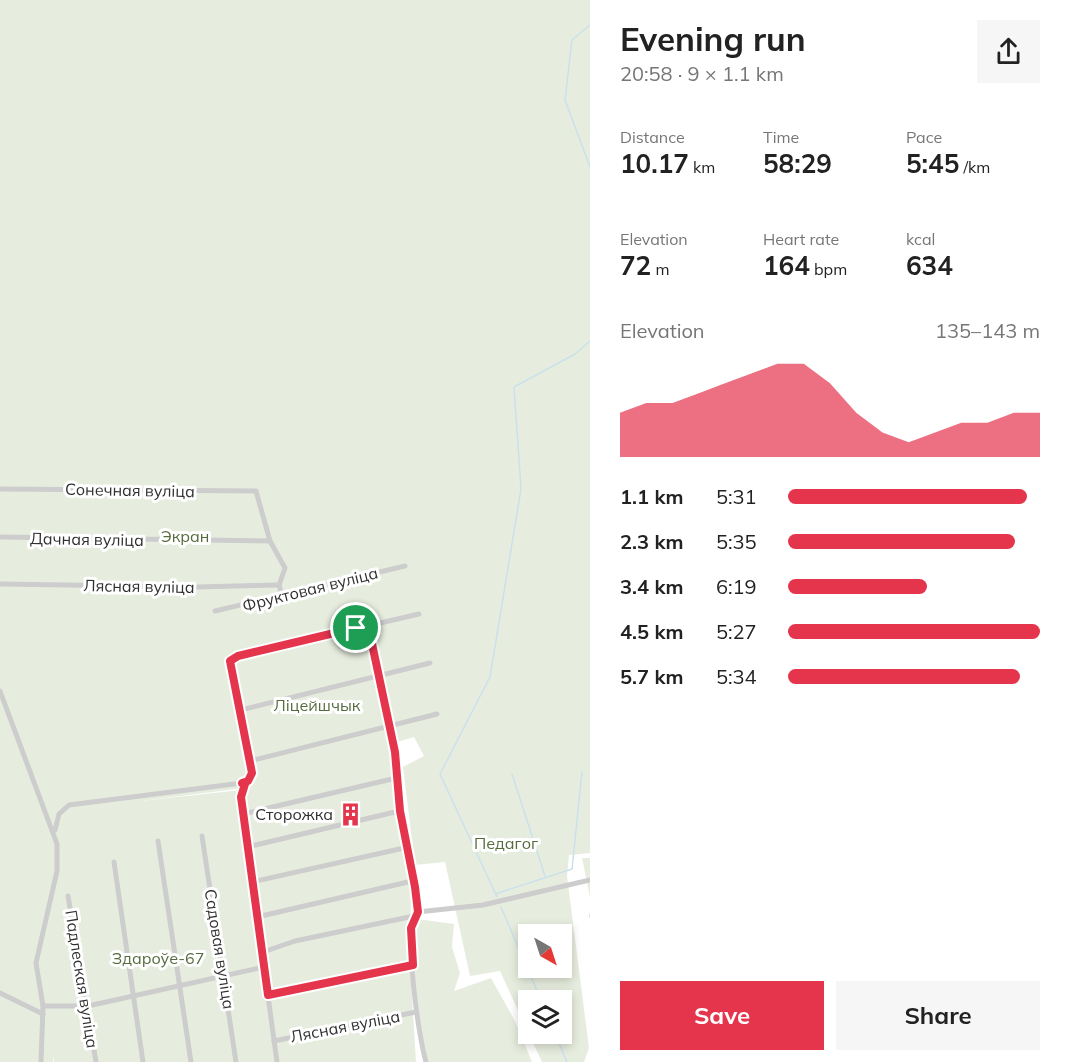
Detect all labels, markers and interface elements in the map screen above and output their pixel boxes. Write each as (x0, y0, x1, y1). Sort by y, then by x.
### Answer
text: Evening run (620, 18, 806, 59)
button: share (977, 20, 1040, 83)
text: 20:58 · 9 × 1.1 km (620, 61, 784, 86)
text: Distance (620, 127, 685, 147)
text: Time (763, 127, 799, 147)
text: Pace (906, 127, 942, 147)
text: 10.17 (620, 147, 689, 180)
text: 58:29 (763, 147, 832, 180)
text: 5:45 (906, 147, 959, 180)
text: km (689, 157, 715, 177)
text: /km (959, 157, 990, 177)
text: Elevation (620, 229, 688, 249)
text: Heart rate (763, 229, 839, 249)
text: kcal (906, 229, 935, 249)
text: 72 (620, 249, 651, 282)
text: 164 (763, 249, 810, 282)
text: 634 (906, 249, 953, 282)
text: m (651, 259, 669, 279)
text: bpm (810, 259, 847, 279)
text: Elevation (620, 318, 705, 343)
text: 135–143 m (935, 318, 1040, 343)
street label: Сонечная вуліца (65, 479, 195, 501)
text: 1.1 km (620, 484, 683, 509)
text: 5:31 (716, 484, 757, 509)
park label: Экран (161, 526, 209, 546)
street label: Дачная вуліца (30, 528, 144, 550)
text: 2.3 km (620, 529, 683, 554)
text: 5:35 (716, 529, 757, 554)
street label: Фруктовая вуліца (240, 562, 380, 616)
text: 3.4 km (620, 574, 683, 599)
text: 6:19 (716, 574, 757, 599)
street label: Лясная вуліца (83, 575, 195, 597)
pin (330, 602, 381, 653)
icon: arrive (339, 611, 372, 644)
text: 4.5 km (620, 619, 683, 644)
text: 5:27 (716, 619, 757, 644)
text: 5.7 km (620, 664, 683, 689)
text: 5:34 (716, 664, 757, 689)
park label: Ліцейшчык (274, 695, 361, 715)
building icon: Сторожка (338, 801, 364, 827)
place label: Сторожка (255, 804, 333, 824)
park label: Педагог (474, 833, 538, 853)
street label: Садовая вуліца (201, 888, 239, 1010)
street label: Падлеская вуліца (61, 909, 103, 1049)
north arrow (518, 924, 572, 978)
map controls (518, 924, 572, 1044)
park label: Здароўе-67 (112, 948, 204, 968)
button: Save (620, 981, 824, 1050)
button: Share (836, 981, 1040, 1050)
button: layers (518, 990, 572, 1044)
street label: Лясная вуліца (288, 1006, 402, 1046)

